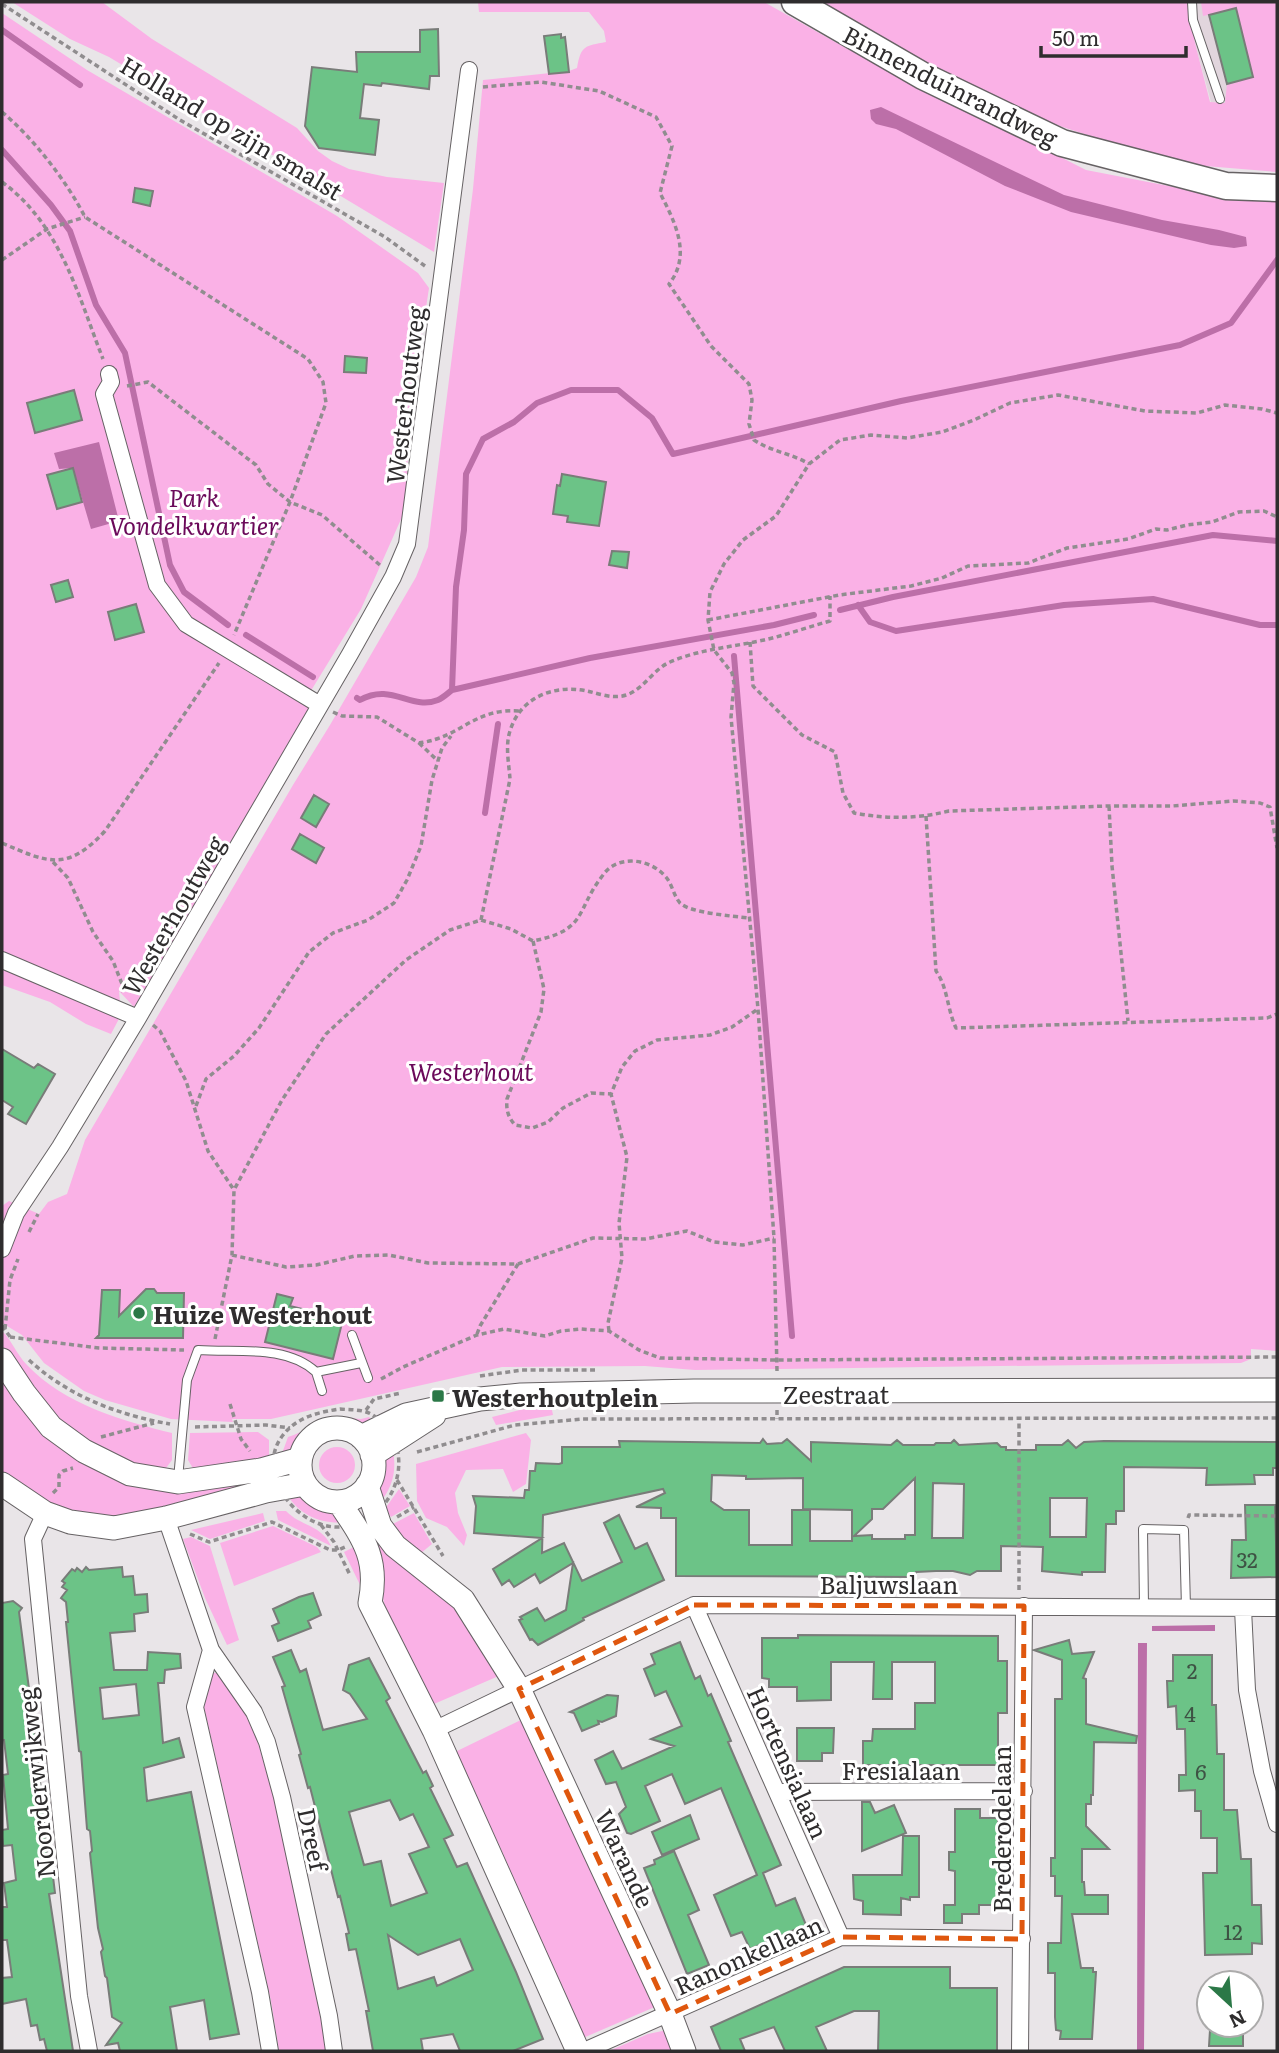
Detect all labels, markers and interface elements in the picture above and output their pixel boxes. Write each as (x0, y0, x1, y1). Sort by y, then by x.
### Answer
scale bar (1041, 14, 1186, 58)
street label: Binnenduinrandweg (838, 16, 1065, 155)
text: 50 m (1052, 21, 1099, 52)
street label: Holland op zijn smalst (114, 47, 350, 208)
street label: Westerhoutweg (376, 303, 432, 486)
park label: Park Vondelkwartier (109, 479, 279, 542)
street label: Westerhoutweg (112, 828, 232, 1001)
park label: Westerhout (409, 1053, 534, 1088)
place label: Huize Westerhout (153, 1296, 373, 1331)
marker: Huize Westerhout (131, 1305, 147, 1321)
street label: Zeestraat (783, 1376, 889, 1411)
place label: Westerhoutplein (452, 1379, 659, 1414)
marker: Westerhoutplein (430, 1388, 446, 1404)
house number: 32 (1236, 1543, 1258, 1574)
street label: Baljuwslaan (820, 1566, 959, 1601)
house number: 2 (1187, 1654, 1197, 1685)
street label: Hortensialaan (740, 1680, 838, 1844)
street label: Noorderwijkweg (8, 1685, 62, 1880)
house number: 4 (1184, 1697, 1196, 1728)
street label: Brederodelaan (983, 1745, 1018, 1913)
street label: Fresialaan (842, 1752, 961, 1787)
house number: 6 (1195, 1755, 1207, 1786)
street label: Warande (588, 1803, 664, 1913)
street label: Dreef (290, 1804, 338, 1875)
street label: Ranonkellaan (668, 1906, 828, 2002)
house number: 12 (1223, 1915, 1243, 1946)
north arrow (1195, 1969, 1265, 2039)
text: N (1225, 2004, 1251, 2036)

